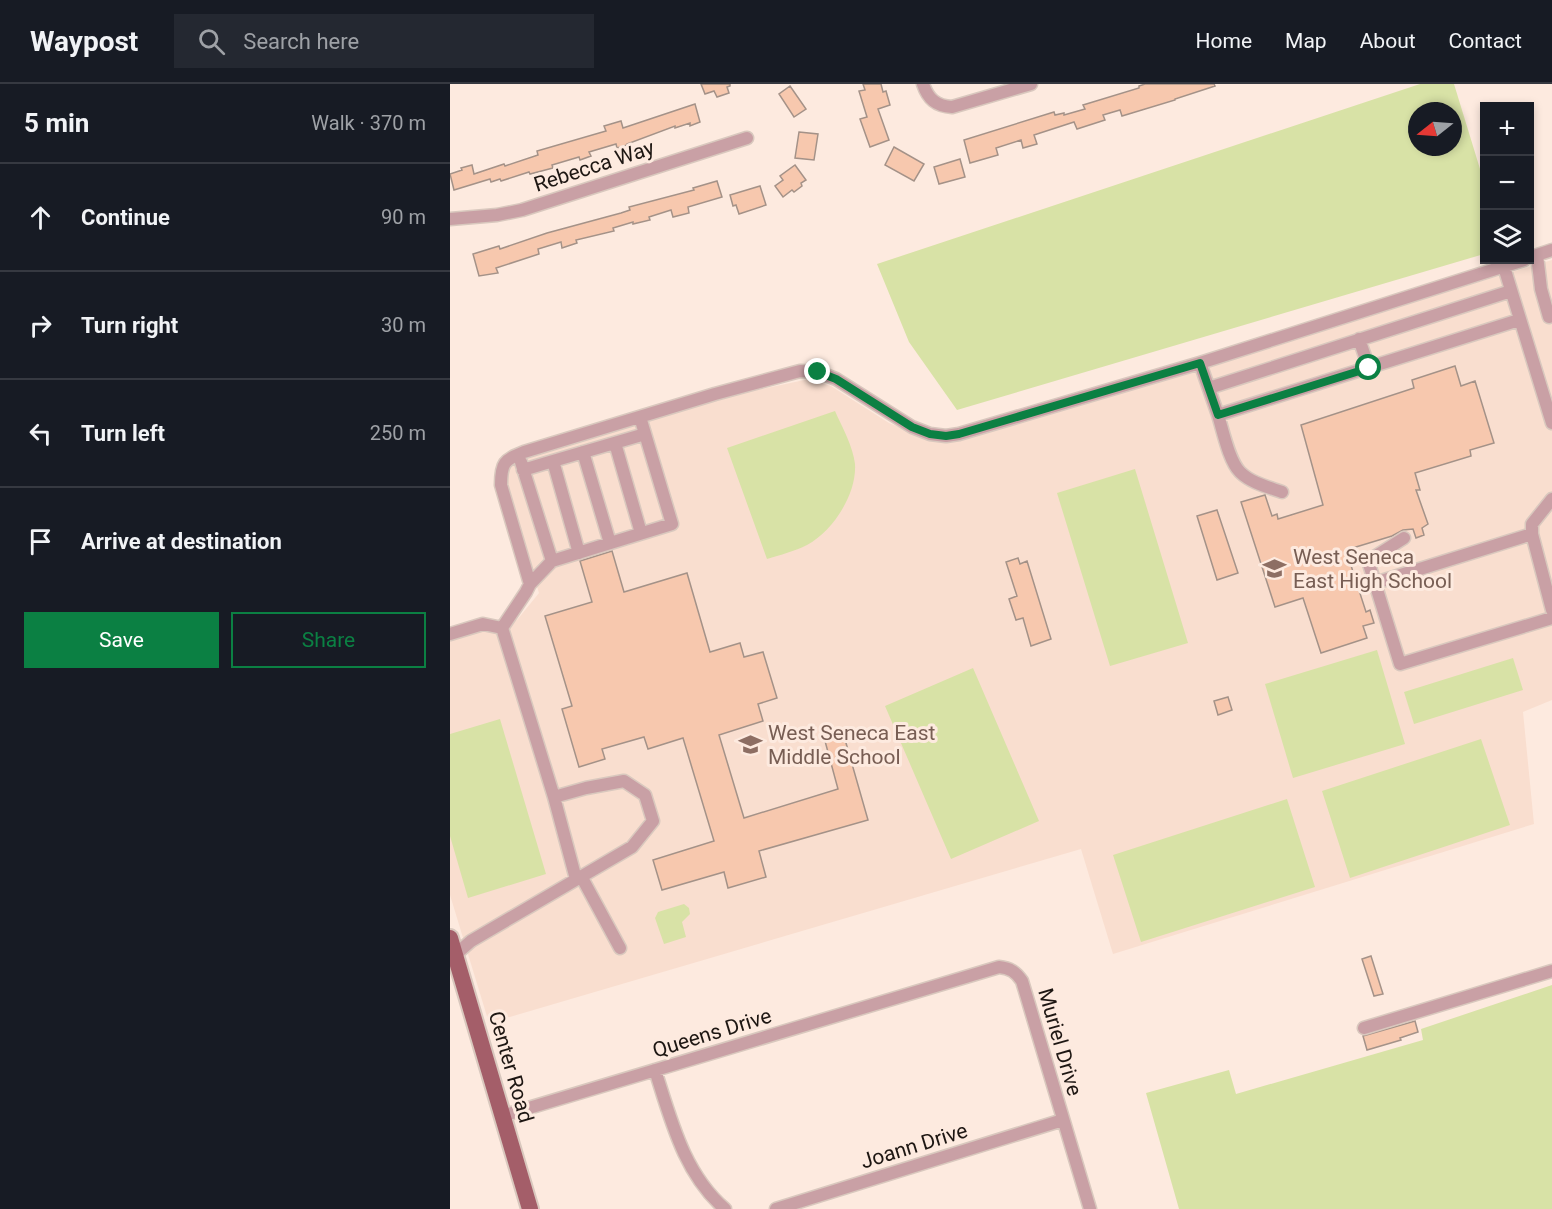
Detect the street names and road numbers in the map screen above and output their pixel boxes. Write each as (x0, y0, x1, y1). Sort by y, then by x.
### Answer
street label: Rebecca Way (531, 135, 657, 197)
street label: Muriel Drive (1033, 985, 1087, 1099)
street label: Queens Drive (650, 1004, 774, 1062)
street label: Center Road (484, 1008, 538, 1126)
street label: Joann Drive (858, 1118, 970, 1174)

